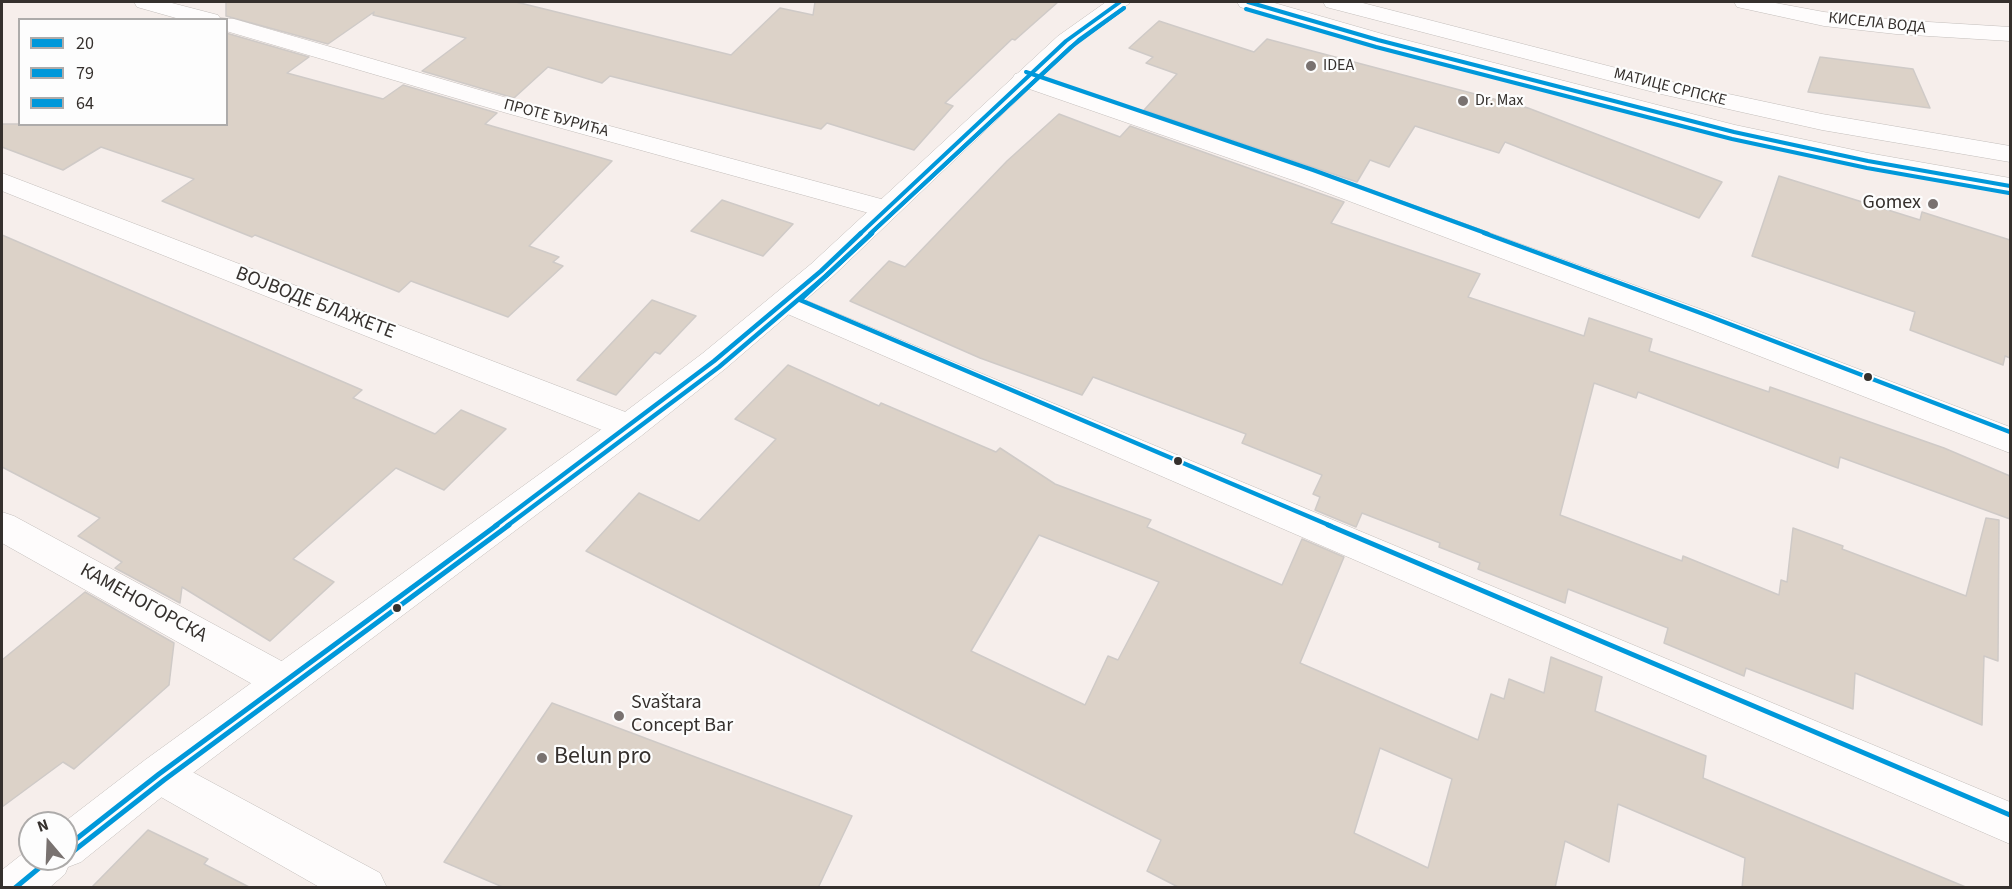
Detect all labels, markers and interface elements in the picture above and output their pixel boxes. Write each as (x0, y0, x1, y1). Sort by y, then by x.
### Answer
street label: КИСЕЛА ВОДА (1827, 9, 1927, 39)
legend (18, 18, 228, 126)
text: 20 (76, 31, 94, 56)
place label: IDEA (1323, 56, 1354, 76)
marker: IDEA (1304, 59, 1318, 73)
text: 79 (76, 61, 94, 86)
street label: МАТИЦЕ СРПСКЕ (1612, 65, 1728, 111)
text: 64 (76, 91, 94, 116)
place label: Dr. Max (1475, 91, 1523, 111)
marker: Dr. Max (1456, 94, 1470, 108)
street label: ПРОТЕ ЂУРИЋА (501, 96, 611, 142)
place label: Gomex (1863, 192, 1921, 216)
marker: Gomex (1926, 197, 1940, 211)
street label: ВОЈВОДЕ БЛАЖЕТЕ (232, 263, 398, 345)
unlabelled marker (1862, 371, 1874, 383)
unlabelled marker (1172, 455, 1184, 467)
street label: КАМЕНОГОРСКА (75, 559, 211, 649)
unlabelled marker (391, 602, 403, 614)
place label: Svaštara Concept Bar (631, 692, 733, 739)
marker: Svaštara Concept Bar (612, 709, 626, 723)
place label: Belun pro (554, 744, 652, 772)
marker: Belun pro (535, 751, 549, 765)
north arrow (18, 811, 78, 871)
text: N (34, 814, 51, 838)

